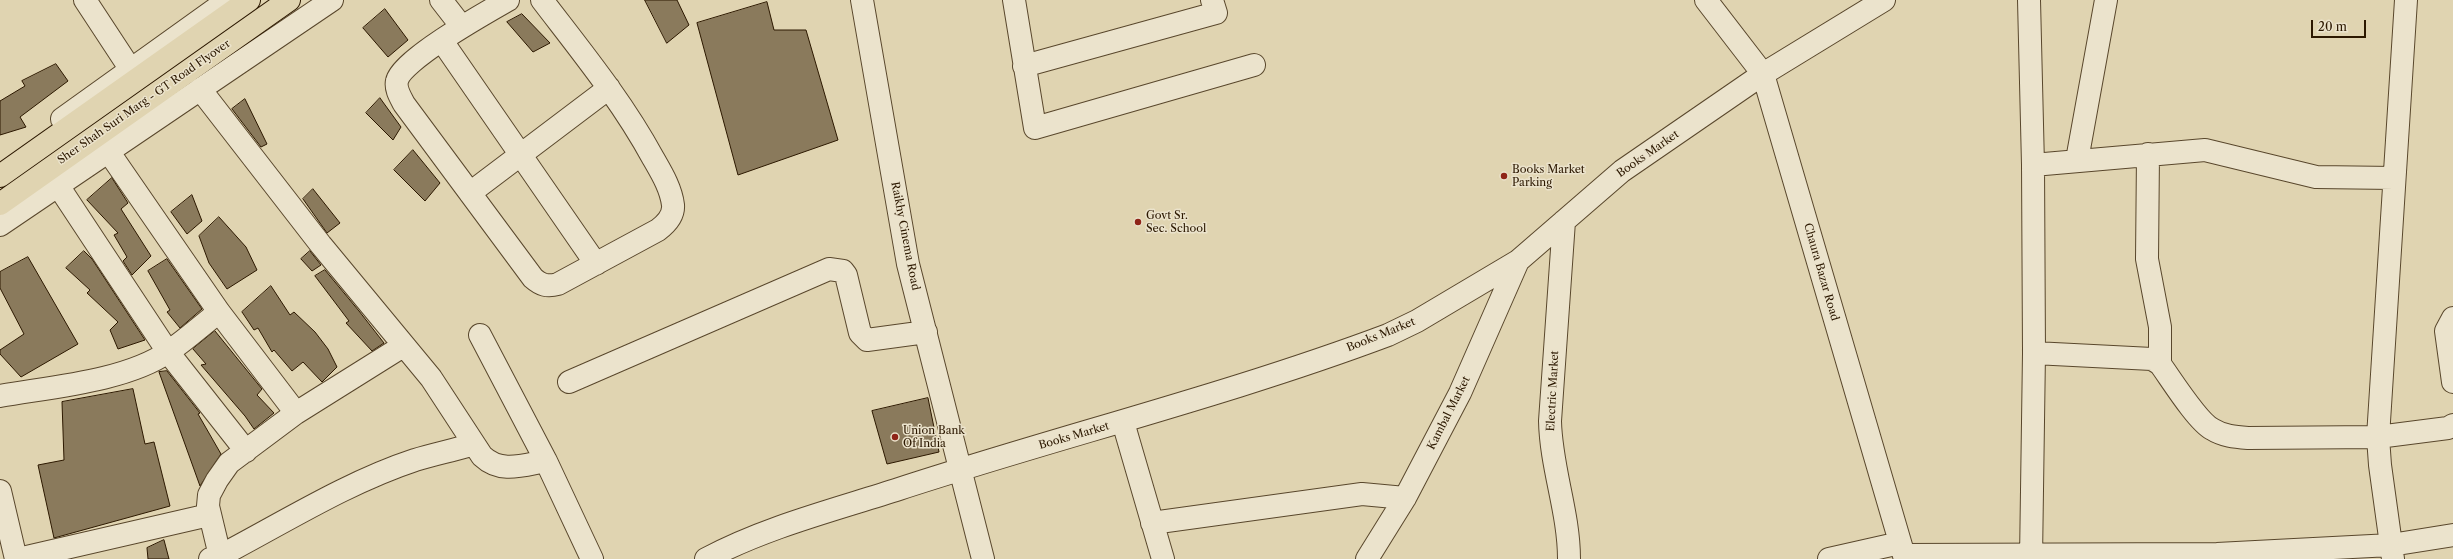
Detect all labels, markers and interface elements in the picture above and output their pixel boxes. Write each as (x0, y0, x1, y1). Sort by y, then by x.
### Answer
scale bar (2313, 12, 2368, 38)
text: 20 m (2318, 19, 2347, 34)
street label: Sher Shah Suri Marg - GT Road Flyover (55, 37, 233, 167)
street label: Books Market (1614, 128, 1682, 180)
place label: Books Market Parking (1512, 163, 1585, 189)
marker: Books Market Parking (1499, 171, 1509, 181)
street label: Raikhy Cinema Road (888, 181, 922, 291)
place label: Govt Sr. Sec. School (1146, 209, 1206, 235)
marker: Govt Sr. Sec. School (1133, 217, 1143, 227)
street label: Chaura Bazar Road (1801, 222, 1841, 322)
street label: Books Market (1345, 315, 1417, 355)
street label: Electric Market (1544, 350, 1562, 432)
street label: Kambal Market (1425, 374, 1473, 452)
street label: Books Market (1037, 420, 1111, 452)
place label: Union Bank Of India (903, 424, 965, 450)
marker: Union Bank Of India (890, 432, 900, 442)

